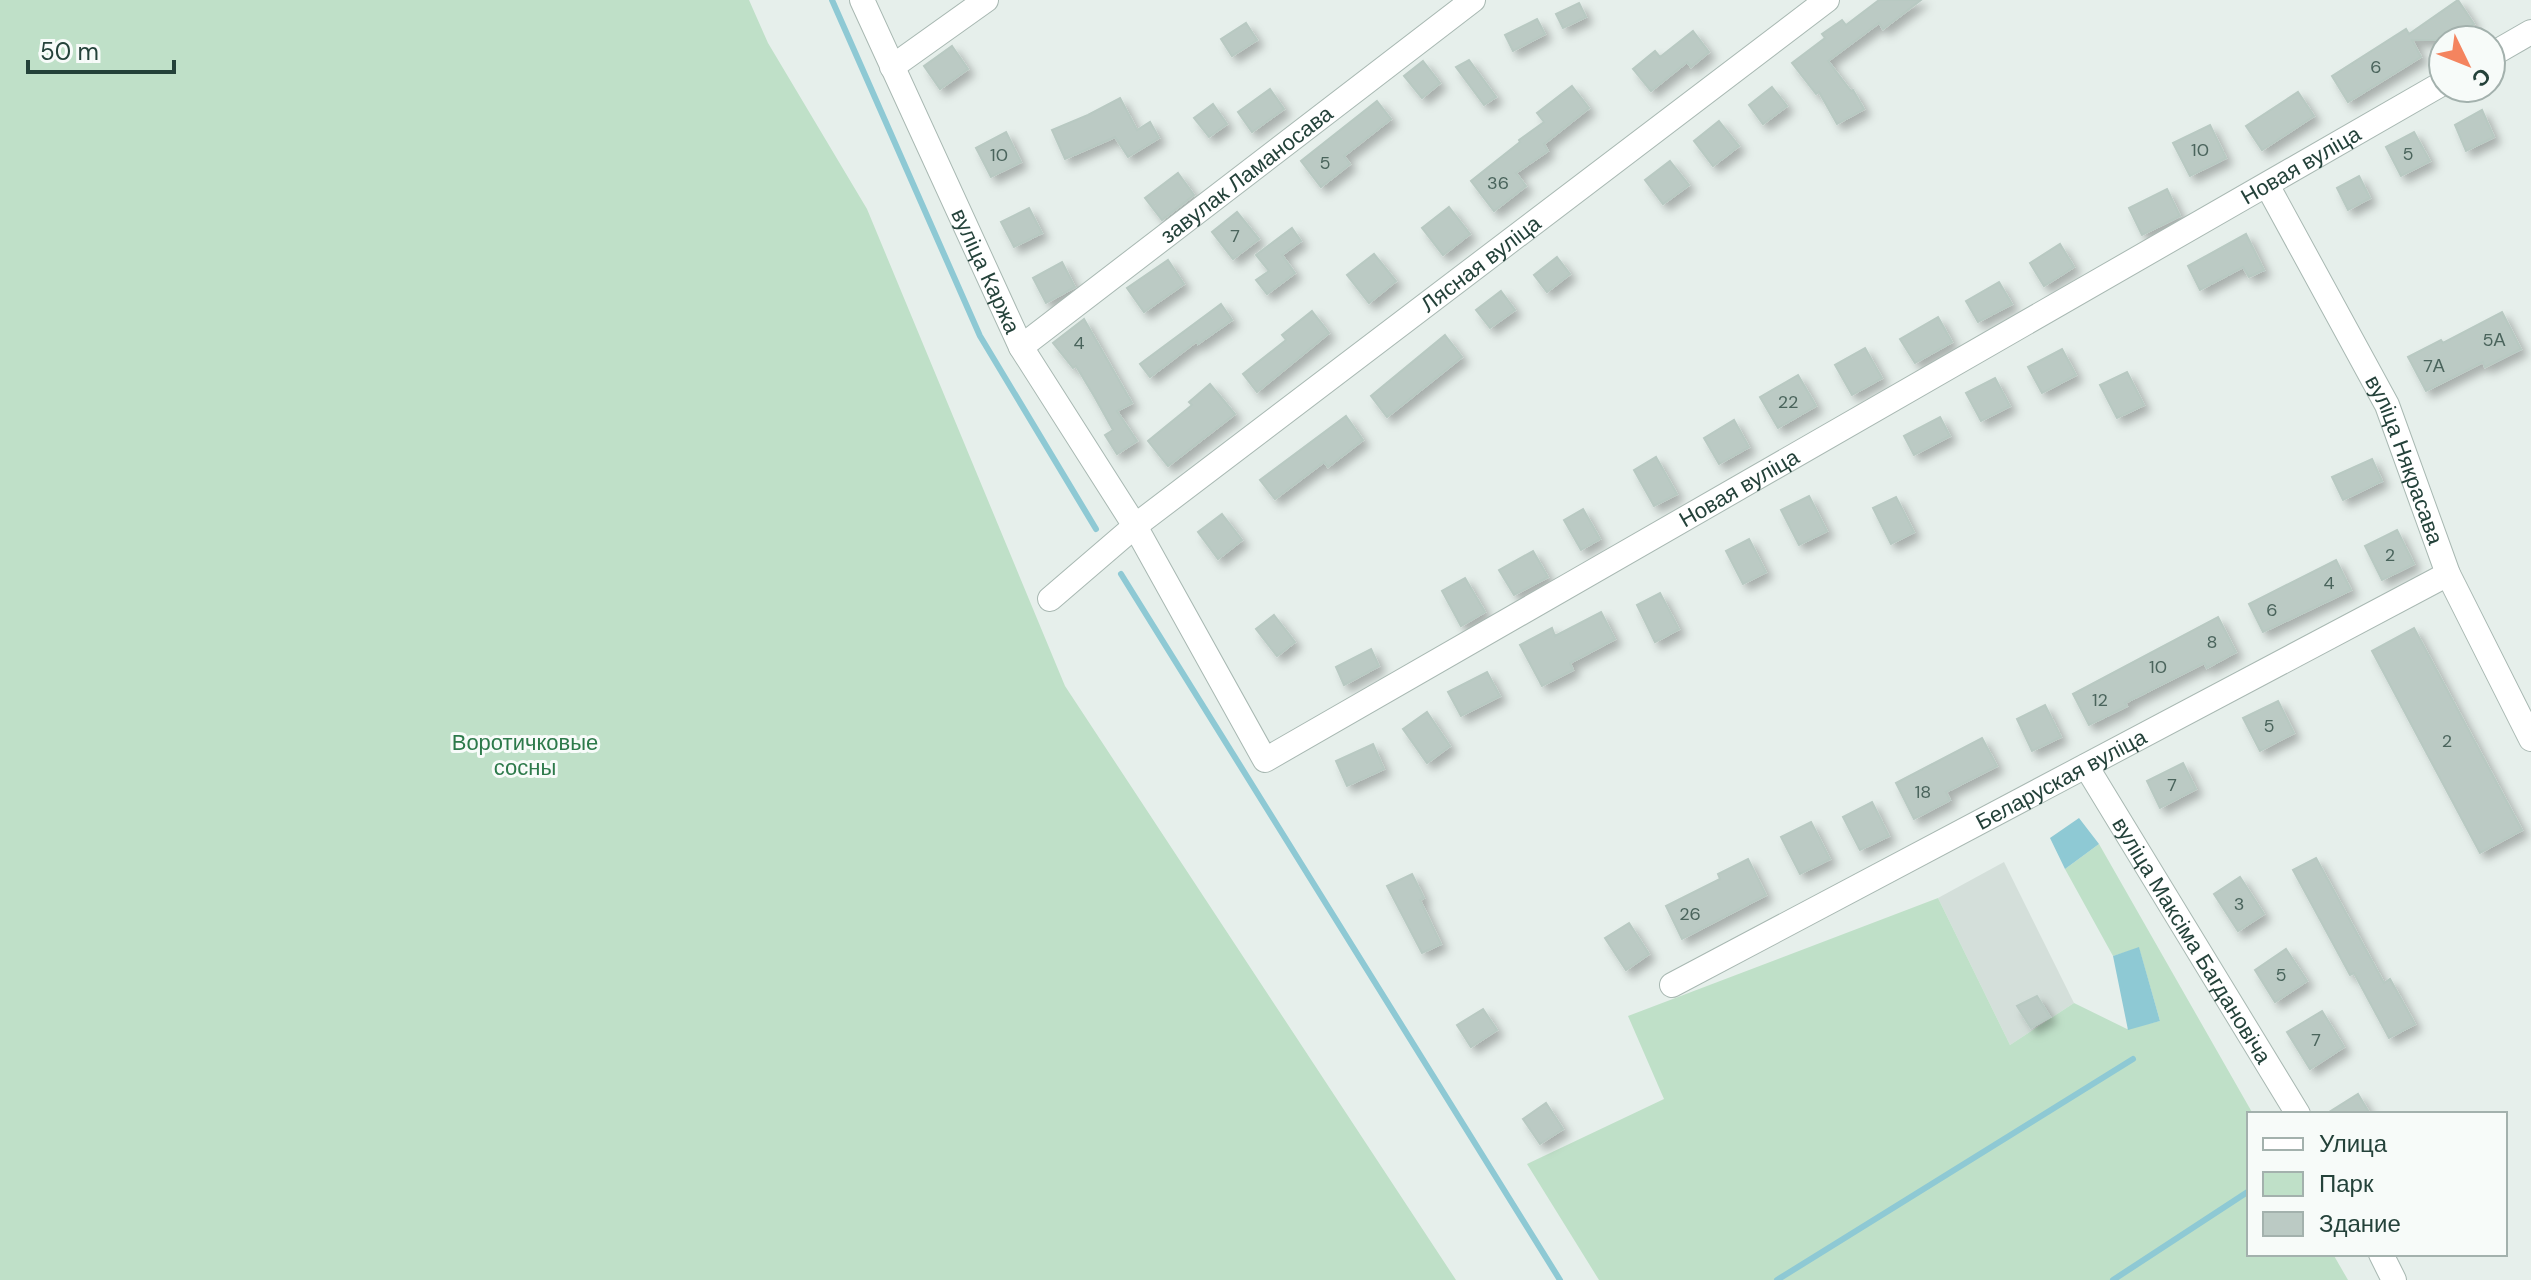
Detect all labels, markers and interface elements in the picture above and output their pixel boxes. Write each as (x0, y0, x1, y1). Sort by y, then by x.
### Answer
scale bar (28, 24, 174, 74)
north arrow (2427, 24, 2507, 104)
text: 50 m (40, 36, 99, 67)
house number: 6 (2370, 55, 2382, 79)
text: С (2465, 62, 2497, 93)
street label: завулак Ламаносава (1154, 98, 1339, 250)
street label: Новая вуліца (2235, 119, 2367, 211)
house number: 10 (2191, 138, 2209, 162)
house number: 5 (2403, 142, 2413, 166)
house number: 10 (990, 143, 1008, 167)
house number: 5 (1320, 151, 1330, 175)
house number: 36 (1487, 171, 1509, 195)
street label: вуліца Каржа (945, 204, 1028, 339)
street label: Лясная вуліца (1414, 208, 1547, 318)
house number: 7 (1230, 224, 1240, 248)
house number: 5А (2483, 328, 2506, 352)
house number: 4 (1074, 331, 1085, 355)
house number: 7А (2423, 354, 2445, 378)
street label: вуліца Някрасава (2359, 370, 2451, 549)
house number: 22 (1778, 390, 1798, 414)
street label: Новая вуліца (1673, 441, 1805, 534)
house number: 2 (2385, 543, 2395, 567)
house number: 4 (2324, 571, 2335, 595)
house number: 6 (2266, 598, 2278, 622)
house number: 8 (2207, 630, 2217, 654)
house number: 10 (2149, 655, 2167, 679)
house number: 12 (2092, 688, 2108, 712)
house number: 5 (2264, 714, 2274, 738)
street label: Беларуская вуліца (1970, 722, 2152, 836)
park label: Воротичковые сосны (452, 728, 598, 782)
house number: 2 (2442, 729, 2452, 753)
house number: 7 (2167, 773, 2177, 797)
house number: 18 (1915, 780, 1931, 804)
street label: вуліца Максіма Багдановіча (2106, 812, 2279, 1069)
house number: 3 (2234, 892, 2244, 916)
house number: 26 (1679, 902, 1701, 926)
house number: 5 (2276, 963, 2286, 987)
house number: 7 (2311, 1028, 2321, 1052)
legend (2247, 1112, 2507, 1256)
text: Улица (2319, 1128, 2388, 1159)
text: Парк (2319, 1168, 2374, 1199)
text: Здание (2319, 1208, 2401, 1239)

